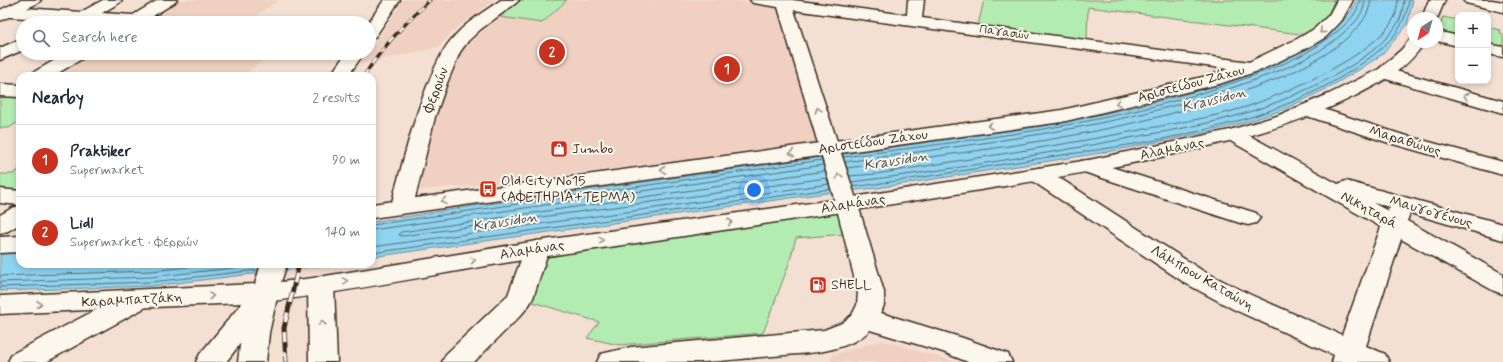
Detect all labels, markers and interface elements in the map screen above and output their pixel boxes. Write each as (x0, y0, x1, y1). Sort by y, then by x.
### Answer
north arrow (1407, 12, 1443, 48)
map controls (1455, 12, 1491, 84)
button: + (1455, 12, 1491, 48)
search box (16, 16, 376, 60)
street label: Παγασών (978, 22, 1030, 44)
one-way arrow (1319, 26, 1327, 33)
icon: search (30, 27, 52, 49)
text: Search here (62, 28, 138, 48)
pin: 2 (539, 37, 565, 67)
button: − (1455, 48, 1491, 84)
pin: 1 (714, 54, 740, 84)
street label: Αριστείδου Ζάχου (1135, 61, 1247, 107)
street label: Φερρών (419, 65, 453, 116)
water label: Kravsidon (1180, 82, 1249, 118)
text: Nearby (32, 87, 84, 109)
text: 2 results (313, 90, 360, 107)
one-way arrow (1462, 92, 1469, 101)
one-way arrow (1115, 98, 1122, 107)
one-way arrow (814, 107, 823, 114)
one-way arrow (987, 121, 993, 130)
street label: Μαραθώνος (1367, 121, 1443, 161)
street label: Αριστείδου Ζάχου (817, 125, 929, 159)
street label: Αλαμάνας (1138, 133, 1206, 165)
shop icon: Jumbo (549, 139, 569, 159)
place label: Jumbo (572, 140, 613, 158)
text: Praktiker (70, 142, 131, 162)
water label: Kravsidon (862, 146, 930, 176)
one-way arrow (789, 148, 795, 157)
text: 1 (42, 152, 48, 169)
text: 90 m (332, 152, 360, 169)
text: Supermarket (70, 162, 144, 179)
one-way arrow (660, 166, 666, 175)
place label: Old City Νο15 (ΑΦΕΤΗΡΙΑ+ΤΕΡΜΑ) (501, 172, 635, 206)
one-way arrow (835, 173, 844, 180)
bus stop icon: Old City Νο15 (ΑΦΕΤΗΡΙΑ+ΤΕΡΜΑ) (478, 179, 498, 199)
your location (744, 180, 764, 200)
street label: Νικηταρά (1337, 187, 1401, 233)
street label: Αλαμάνας (819, 190, 887, 218)
street label: Μαυγογένους (1387, 191, 1475, 232)
one-way arrow (441, 196, 447, 205)
water label: Kravsidon (471, 207, 539, 237)
text: Lidl (70, 214, 93, 234)
one-way arrow (727, 218, 733, 227)
text: 2 (42, 224, 48, 241)
text: 140 m (325, 224, 360, 241)
text: Supermarket · Φερρών (70, 234, 198, 251)
street label: Αλαμάνας (498, 236, 566, 264)
one-way arrow (598, 236, 604, 245)
street label: Λάμπρου Κατσώνη (1147, 241, 1257, 315)
one-way arrow (470, 256, 476, 264)
fuel station icon: SHELL (808, 275, 828, 295)
place label: SHELL (831, 276, 872, 294)
one-way arrow (342, 277, 348, 286)
street label: Καραμπατζάκη (81, 288, 183, 312)
one-way arrow (208, 291, 214, 300)
one-way arrow (36, 300, 42, 308)
one-way arrow (318, 320, 326, 326)

